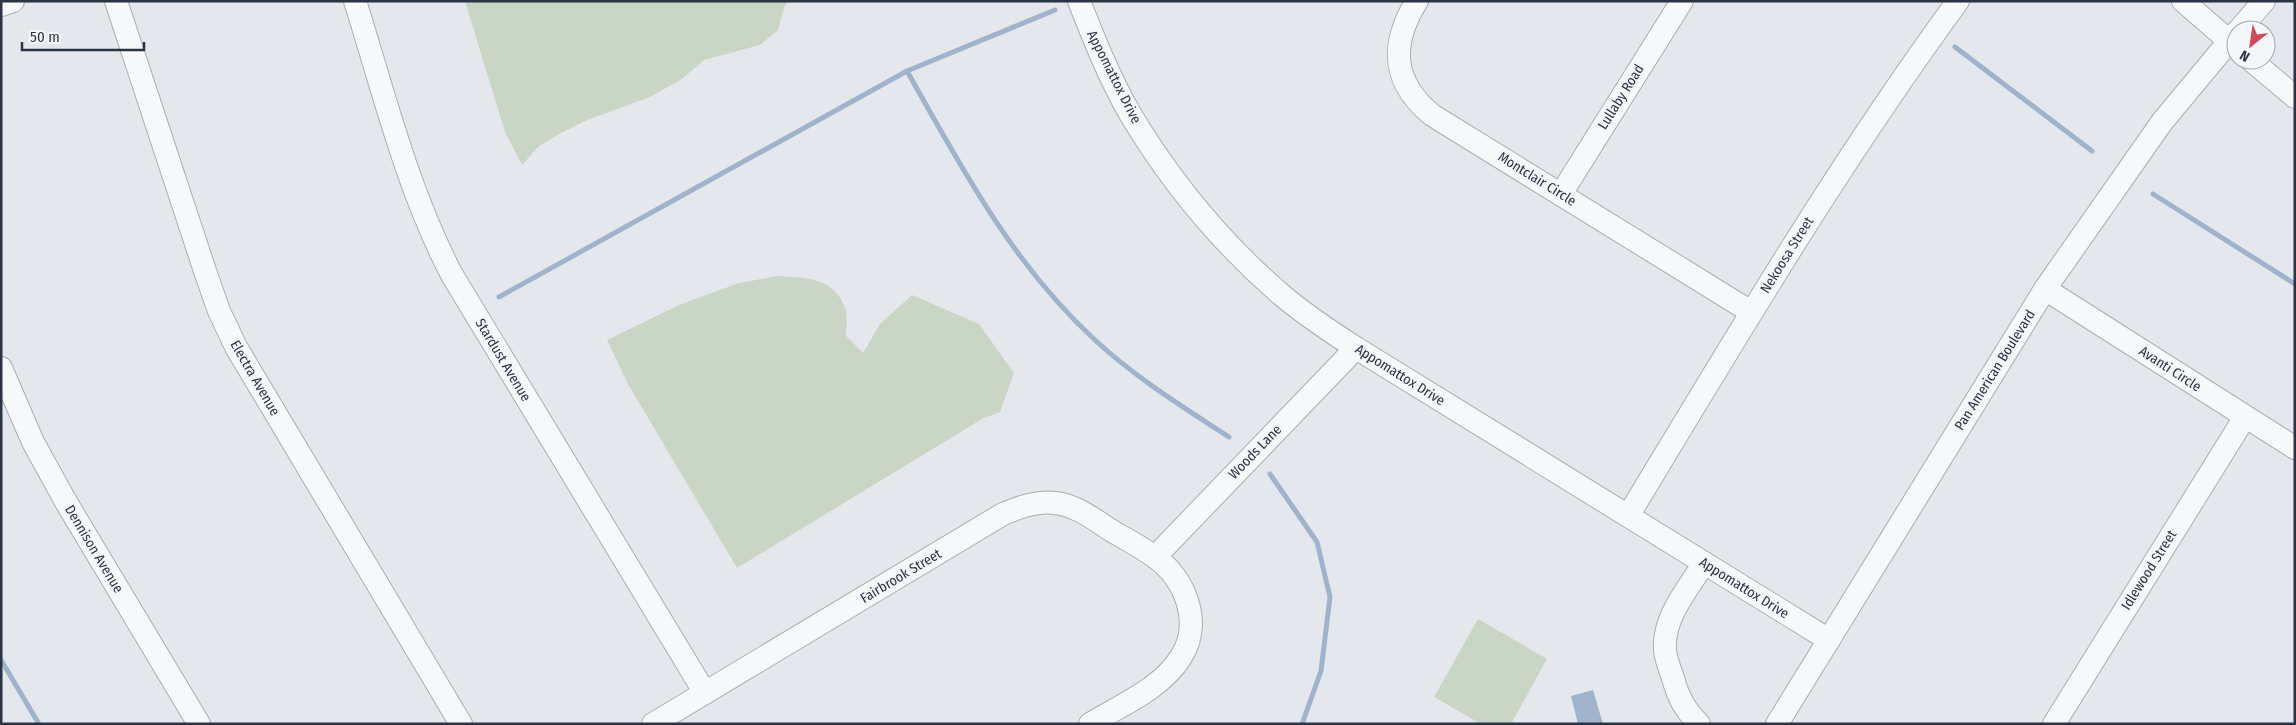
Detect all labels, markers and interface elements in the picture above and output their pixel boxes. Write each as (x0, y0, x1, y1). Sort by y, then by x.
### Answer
scale bar (22, 20, 145, 52)
north arrow (2226, 20, 2276, 70)
street label: Appomattox Drive (1083, 27, 1145, 127)
text: 50 m (30, 28, 60, 46)
text: N (2237, 46, 2253, 65)
street label: Lullaby Road (1594, 61, 1648, 133)
street label: Montclair Circle (1495, 148, 1579, 210)
street label: Nekoosa Street (1757, 213, 1817, 296)
street label: Pan American Boulevard (1951, 307, 2039, 433)
street label: Stardust Avenue (472, 316, 534, 405)
street label: Electra Avenue (227, 337, 283, 419)
street label: Appomattox Drive (1352, 341, 1448, 409)
street label: Avanti Circle (2136, 343, 2204, 395)
street label: Woods Lane (1225, 421, 1285, 483)
street label: Dennison Avenue (61, 502, 127, 596)
street label: Idlewood Street (2118, 527, 2180, 613)
street label: Fairbrook Street (857, 545, 945, 607)
street label: Appomattox Drive (1696, 554, 1792, 622)

